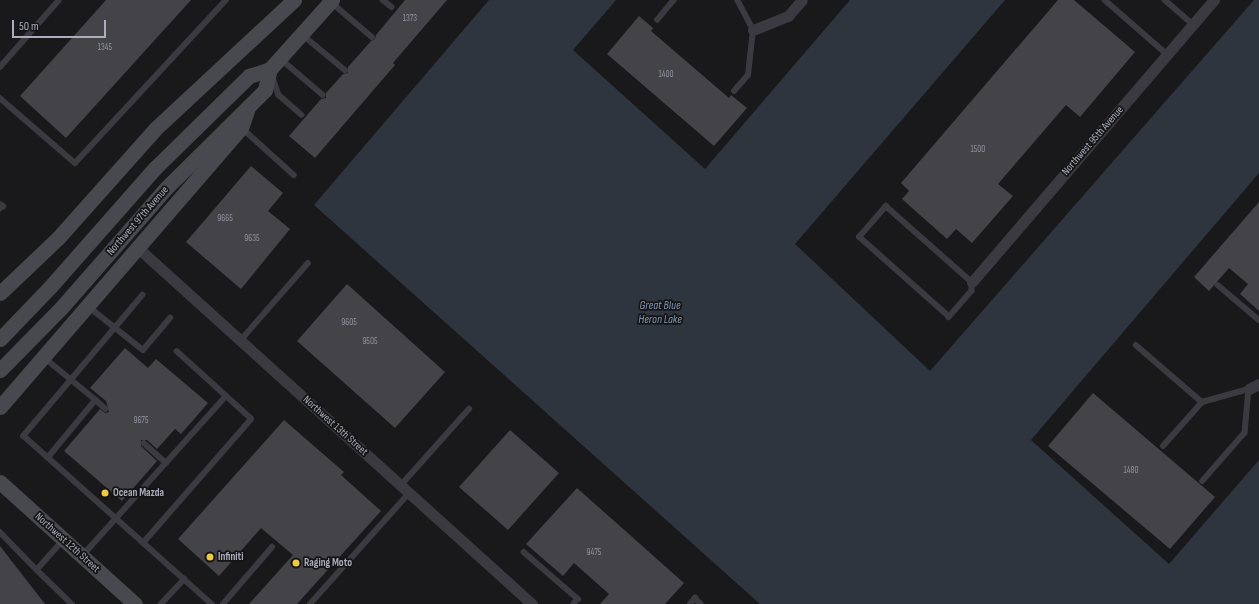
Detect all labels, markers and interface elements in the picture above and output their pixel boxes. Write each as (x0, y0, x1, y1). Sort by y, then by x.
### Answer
scale bar (14, 12, 108, 38)
house number: 1373 (403, 14, 417, 24)
text: 50 m (19, 19, 39, 34)
house number: 1345 (98, 43, 112, 53)
house number: 1400 (659, 70, 673, 80)
street label: Northwest 95th Avenue (1059, 104, 1127, 178)
house number: 1500 (971, 145, 985, 155)
street label: Northwest 97th Avenue (104, 184, 172, 258)
house number: 9665 (217, 214, 233, 224)
house number: 9635 (244, 234, 260, 244)
water label: Great Blue Heron Lake (638, 299, 682, 327)
house number: 9605 (341, 318, 357, 328)
house number: 9505 (362, 337, 378, 347)
street label: Northwest 13th Street (300, 393, 370, 459)
house number: 9675 (133, 416, 149, 426)
house number: 1480 (1124, 466, 1138, 476)
place label: Ocean Mazda (113, 486, 164, 500)
marker: Ocean Mazda (100, 488, 110, 498)
street label: Northwest 12th Street (32, 510, 102, 576)
house number: 9475 (587, 548, 601, 558)
place label: Infiniti (218, 550, 243, 564)
marker: Infiniti (205, 552, 215, 562)
place label: Raging Moto (304, 556, 352, 570)
marker: Raging Moto (291, 558, 301, 568)

